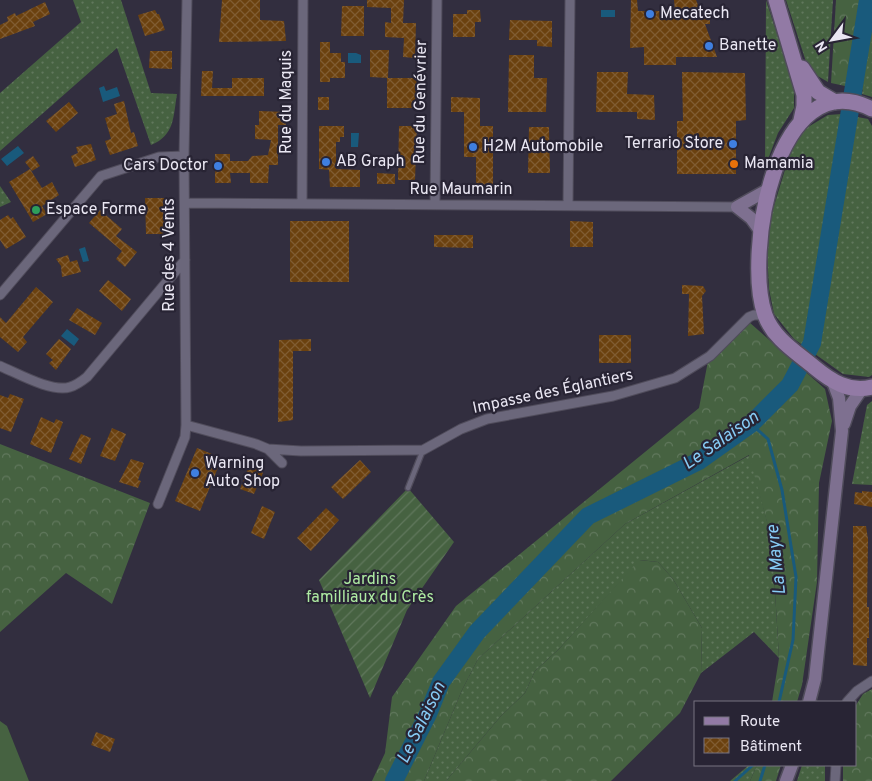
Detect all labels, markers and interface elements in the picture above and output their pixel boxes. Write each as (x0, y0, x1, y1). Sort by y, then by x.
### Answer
place label: Mecatech (660, 4, 730, 24)
marker: Mecatech (644, 8, 656, 20)
north arrow (807, 15, 857, 65)
place label: Banette (719, 36, 776, 56)
text: N (812, 37, 832, 55)
street label: Rue du Genévrier (410, 40, 432, 164)
marker: Banette (703, 40, 715, 52)
street label: Rue du Maquis (277, 50, 297, 154)
place label: Terrario Store (624, 134, 723, 154)
place label: H2M Automobile (483, 137, 603, 157)
marker: Terrario Store (727, 138, 739, 150)
marker: H2M Automobile (467, 141, 479, 153)
place label: AB Graph (336, 152, 404, 172)
place label: Mamamia (744, 154, 813, 174)
place label: Cars Doctor (123, 156, 208, 176)
marker: AB Graph (320, 156, 332, 168)
marker: Mamamia (728, 158, 740, 170)
marker: Cars Doctor (212, 160, 224, 172)
street label: Rue Maumarin (409, 180, 513, 200)
street label: Rue des 4 Vents (160, 198, 180, 312)
place label: Espace Forme (46, 200, 146, 220)
marker: Espace Forme (30, 204, 42, 216)
street label: Impasse des Églantiers (470, 363, 635, 419)
water label: Le Salaison (678, 406, 764, 476)
place label: Warning Auto Shop (205, 454, 280, 492)
marker: Warning Auto Shop (189, 467, 201, 479)
water label: La Mayre (762, 523, 792, 596)
park label: Jardins familliaux du Crès (306, 570, 434, 608)
water label: Le Salaison (392, 678, 452, 768)
legend (694, 701, 857, 766)
text: Route (740, 713, 780, 732)
text: Bâtiment (740, 738, 802, 757)

